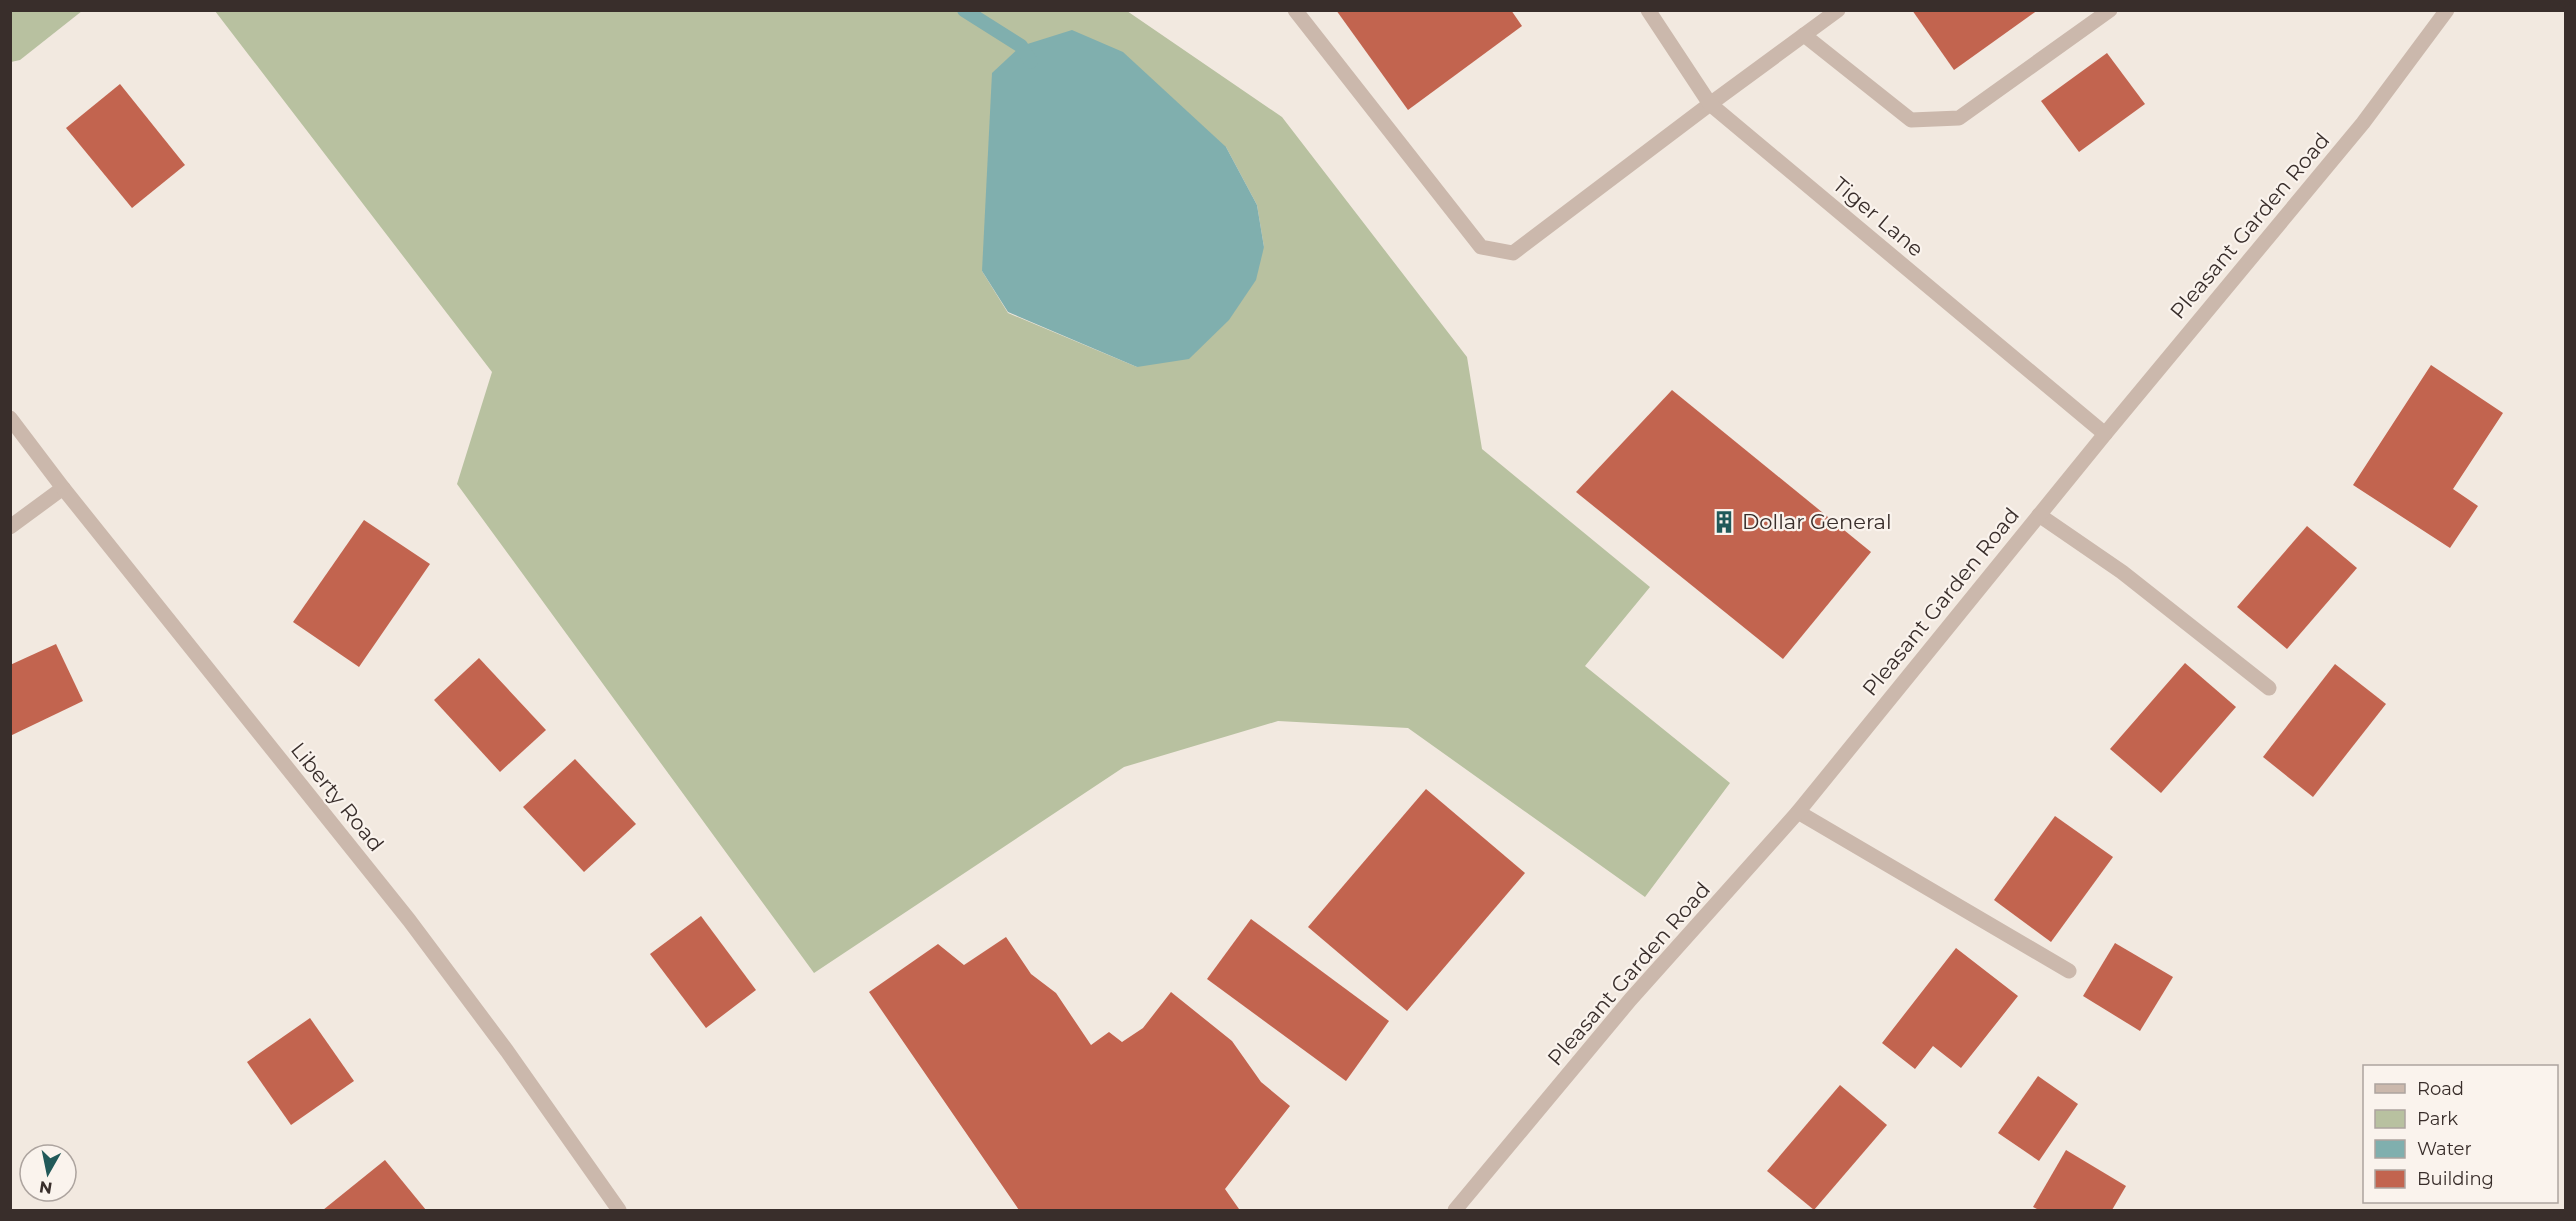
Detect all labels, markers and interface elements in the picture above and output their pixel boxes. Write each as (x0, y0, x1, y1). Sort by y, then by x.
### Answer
street label: Pleasant Garden Road (2165, 128, 2335, 324)
street label: Tiger Lane (1828, 172, 1929, 262)
street label: Pleasant Garden Road (1857, 503, 2024, 701)
building icon: Dollar General (1711, 509, 1737, 535)
place label: Dollar General (1742, 509, 1892, 534)
street label: Liberty Road (286, 737, 389, 856)
street label: Pleasant Garden Road (1542, 877, 1715, 1070)
legend (2363, 1065, 2558, 1203)
text: Road (2417, 1078, 2464, 1100)
text: Park (2417, 1108, 2458, 1130)
text: Water (2417, 1138, 2472, 1160)
north arrow (18, 1143, 78, 1203)
text: Building (2417, 1168, 2494, 1190)
text: N (38, 1177, 54, 1198)

